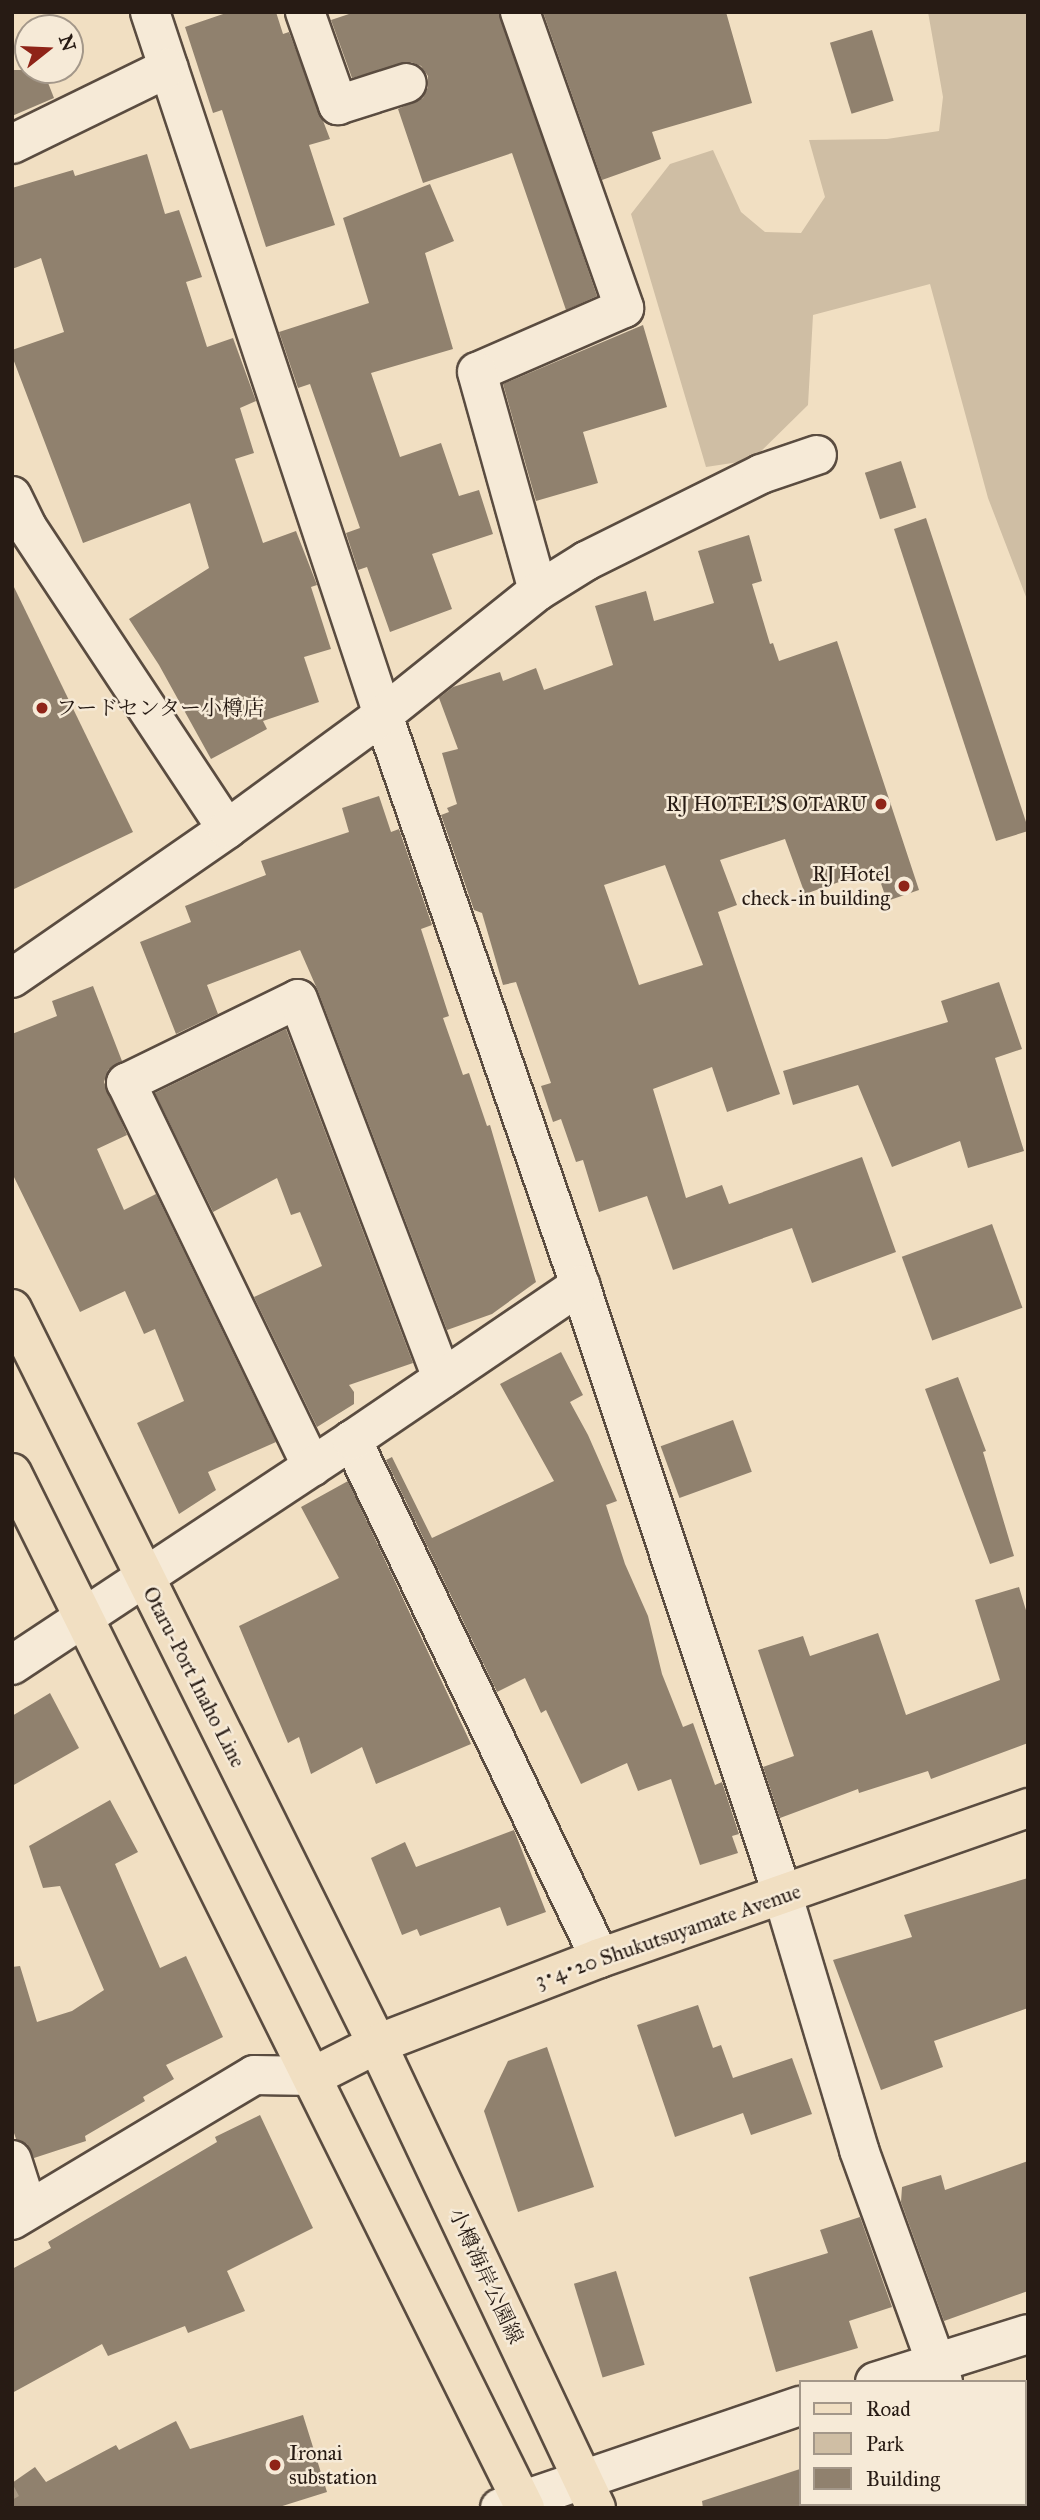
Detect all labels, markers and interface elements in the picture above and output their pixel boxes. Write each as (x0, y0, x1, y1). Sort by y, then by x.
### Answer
north arrow (14, 14, 84, 84)
text: N (54, 32, 81, 54)
place label: フードセンター小樽店 (56, 695, 265, 721)
marker: フードセンター小樽店 (34, 700, 50, 716)
place label: RJ HOTEL'S OTARU (666, 791, 867, 817)
marker: RJ HOTEL'S OTARU (873, 796, 889, 812)
place label: RJ Hotel check-in building (742, 861, 890, 911)
marker: RJ Hotel check-in building (896, 878, 912, 894)
street label: Otaru-Port Inaho Line (137, 1582, 251, 1772)
street label: 3･4･20 Shukutsuyamate Avenue (532, 1879, 804, 1993)
street label: 小樽海岸公園線 (444, 2204, 528, 2348)
legend (799, 2380, 1026, 2506)
text: Road (866, 2396, 911, 2422)
text: Park (866, 2431, 904, 2457)
place label: Ironai substation (289, 2440, 377, 2490)
marker: Ironai substation (267, 2457, 283, 2473)
text: Building (866, 2466, 940, 2492)

